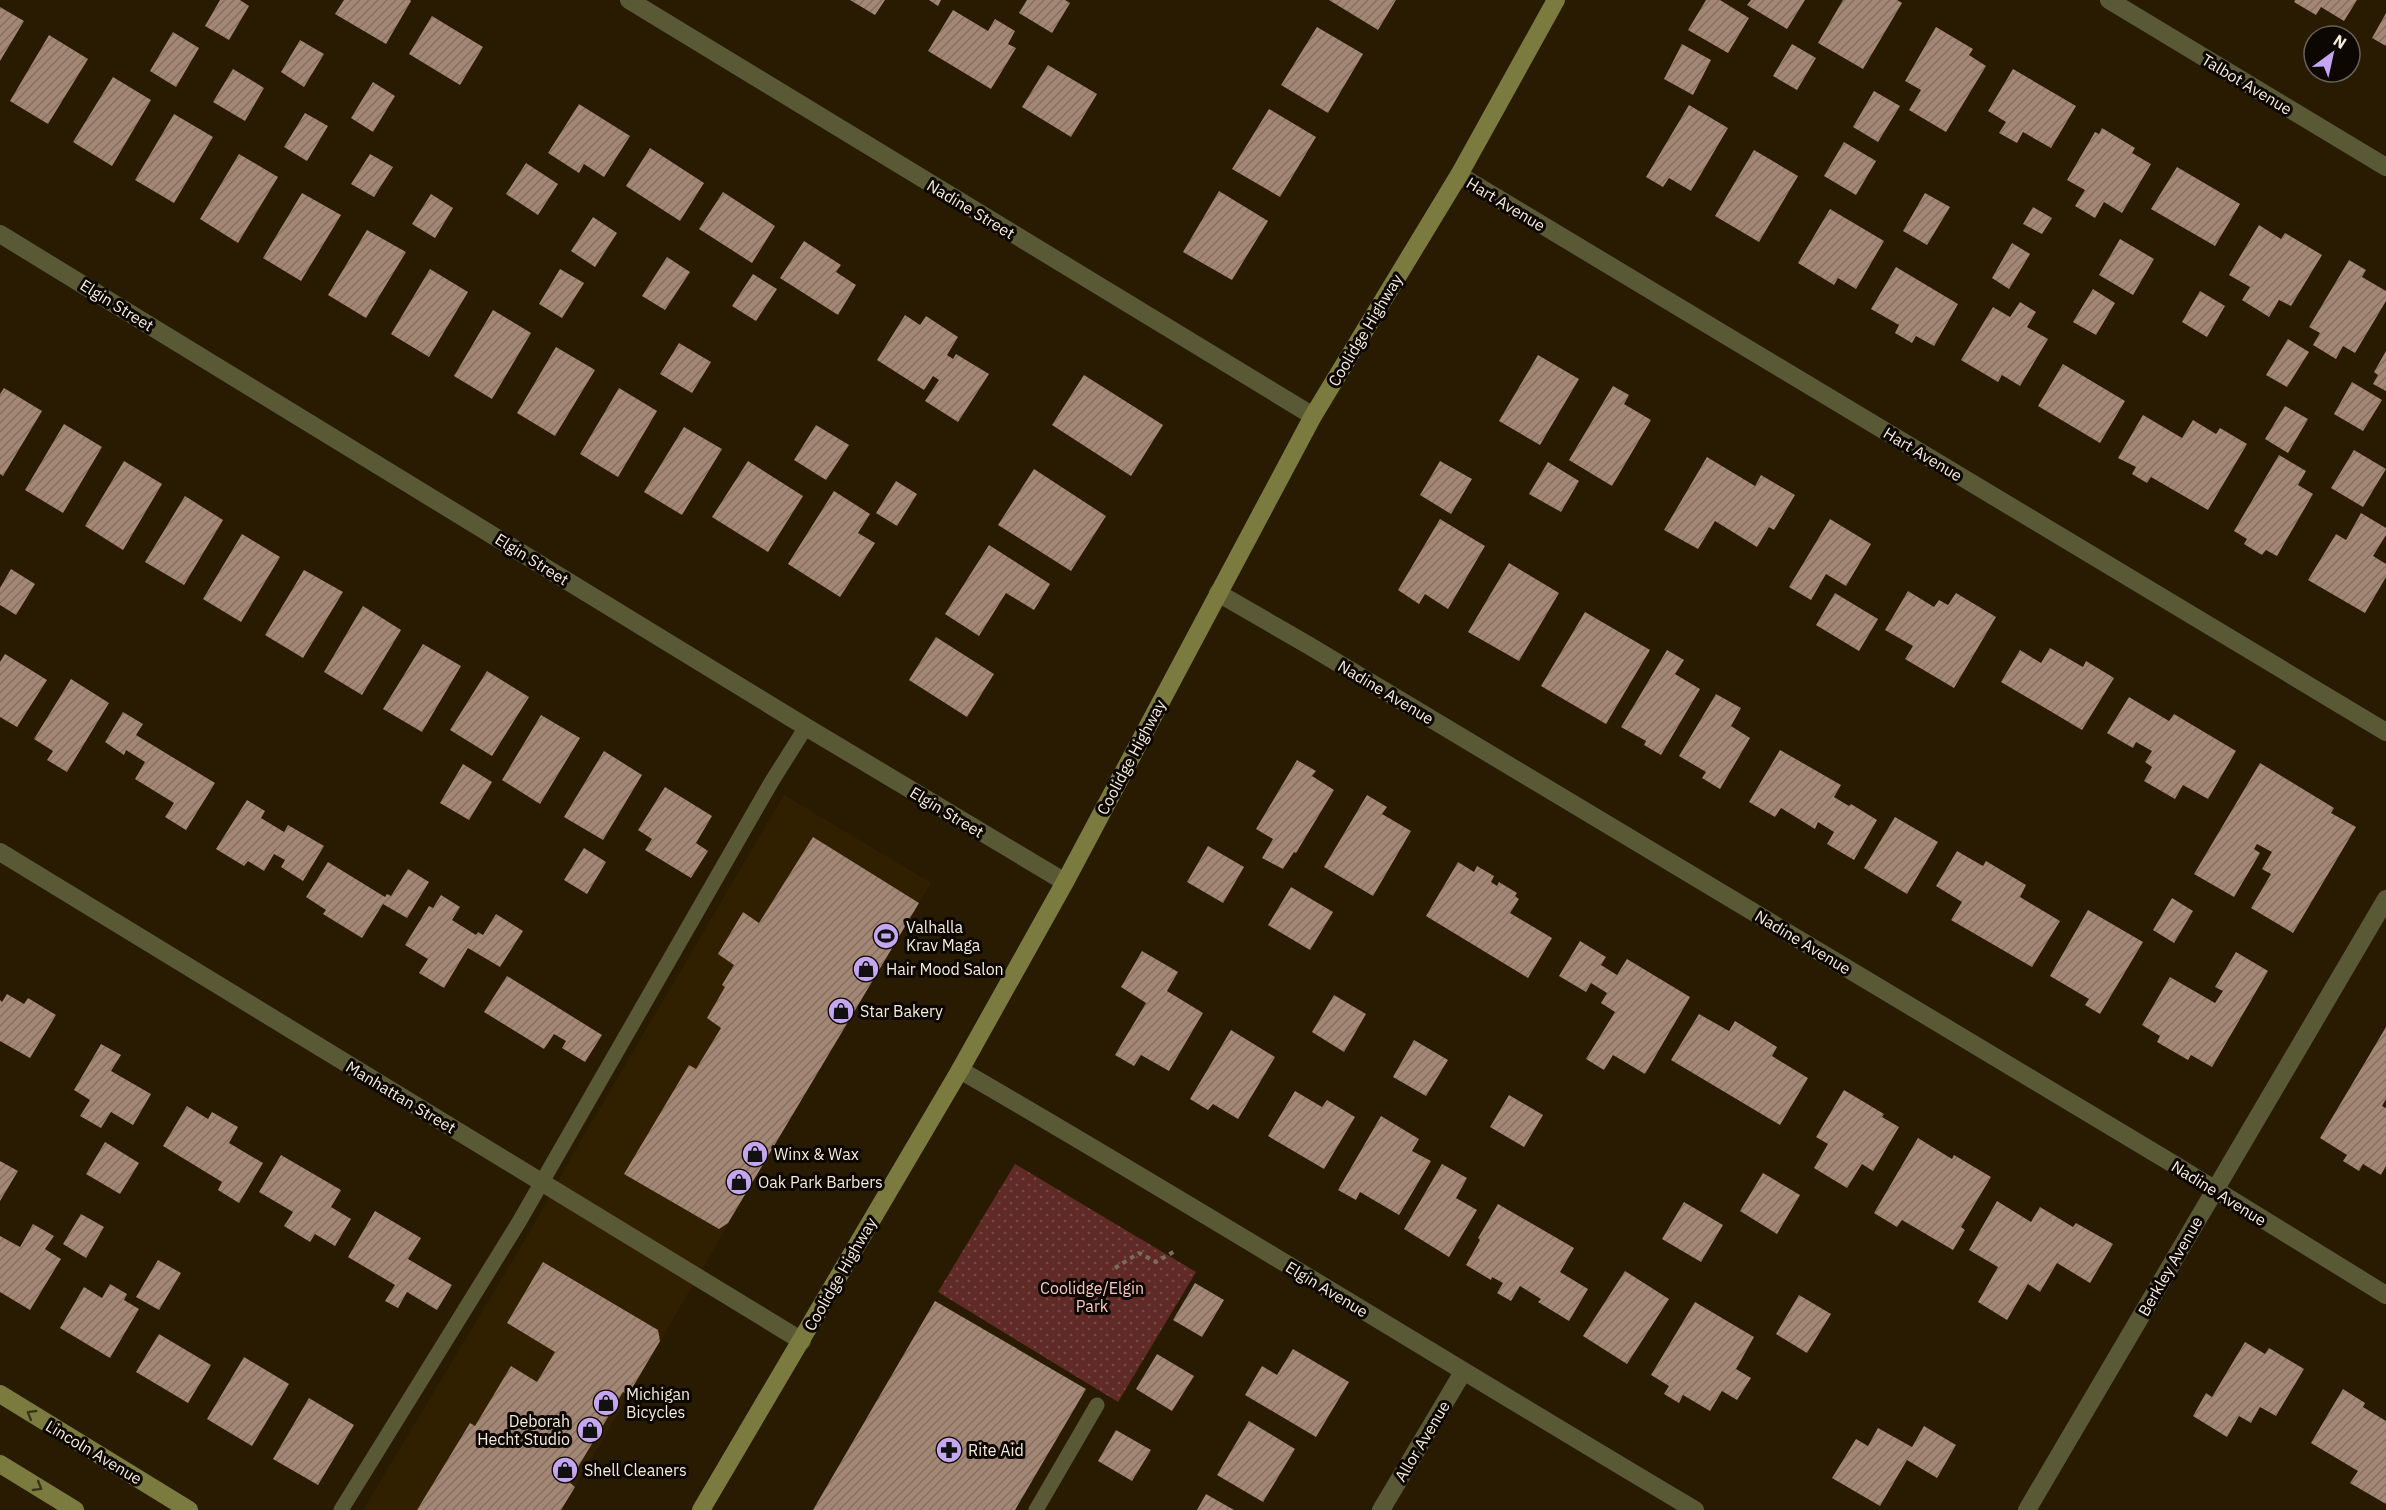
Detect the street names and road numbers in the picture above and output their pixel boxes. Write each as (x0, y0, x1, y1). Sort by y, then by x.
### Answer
street label: Talbot Avenue (2198, 49, 2296, 119)
street label: Hart Avenue (1463, 173, 1549, 236)
street label: Nadine Street (924, 175, 1018, 243)
street label: Coolidge Highway (1324, 270, 1406, 390)
street label: Elgin Street (77, 275, 157, 335)
street label: Hart Avenue (1880, 423, 1966, 486)
street label: Elgin Street (492, 529, 572, 589)
street label: Nadine Avenue (1334, 656, 1438, 729)
street label: Coolidge Highway (1092, 696, 1170, 818)
street label: Elgin Street (906, 782, 988, 842)
street label: Nadine Avenue (1751, 906, 1855, 979)
street label: Manhattan Street (342, 1056, 460, 1138)
street label: Nadine Avenue (2168, 1156, 2270, 1230)
street label: Berkley Avenue (2133, 1212, 2207, 1319)
street label: Coolidge Highway (799, 1214, 881, 1334)
street label: Elgin Avenue (1282, 1257, 1372, 1321)
street label: Allor Avenue (1390, 1397, 1454, 1485)
street label: Lincoln Avenue (42, 1415, 146, 1489)

